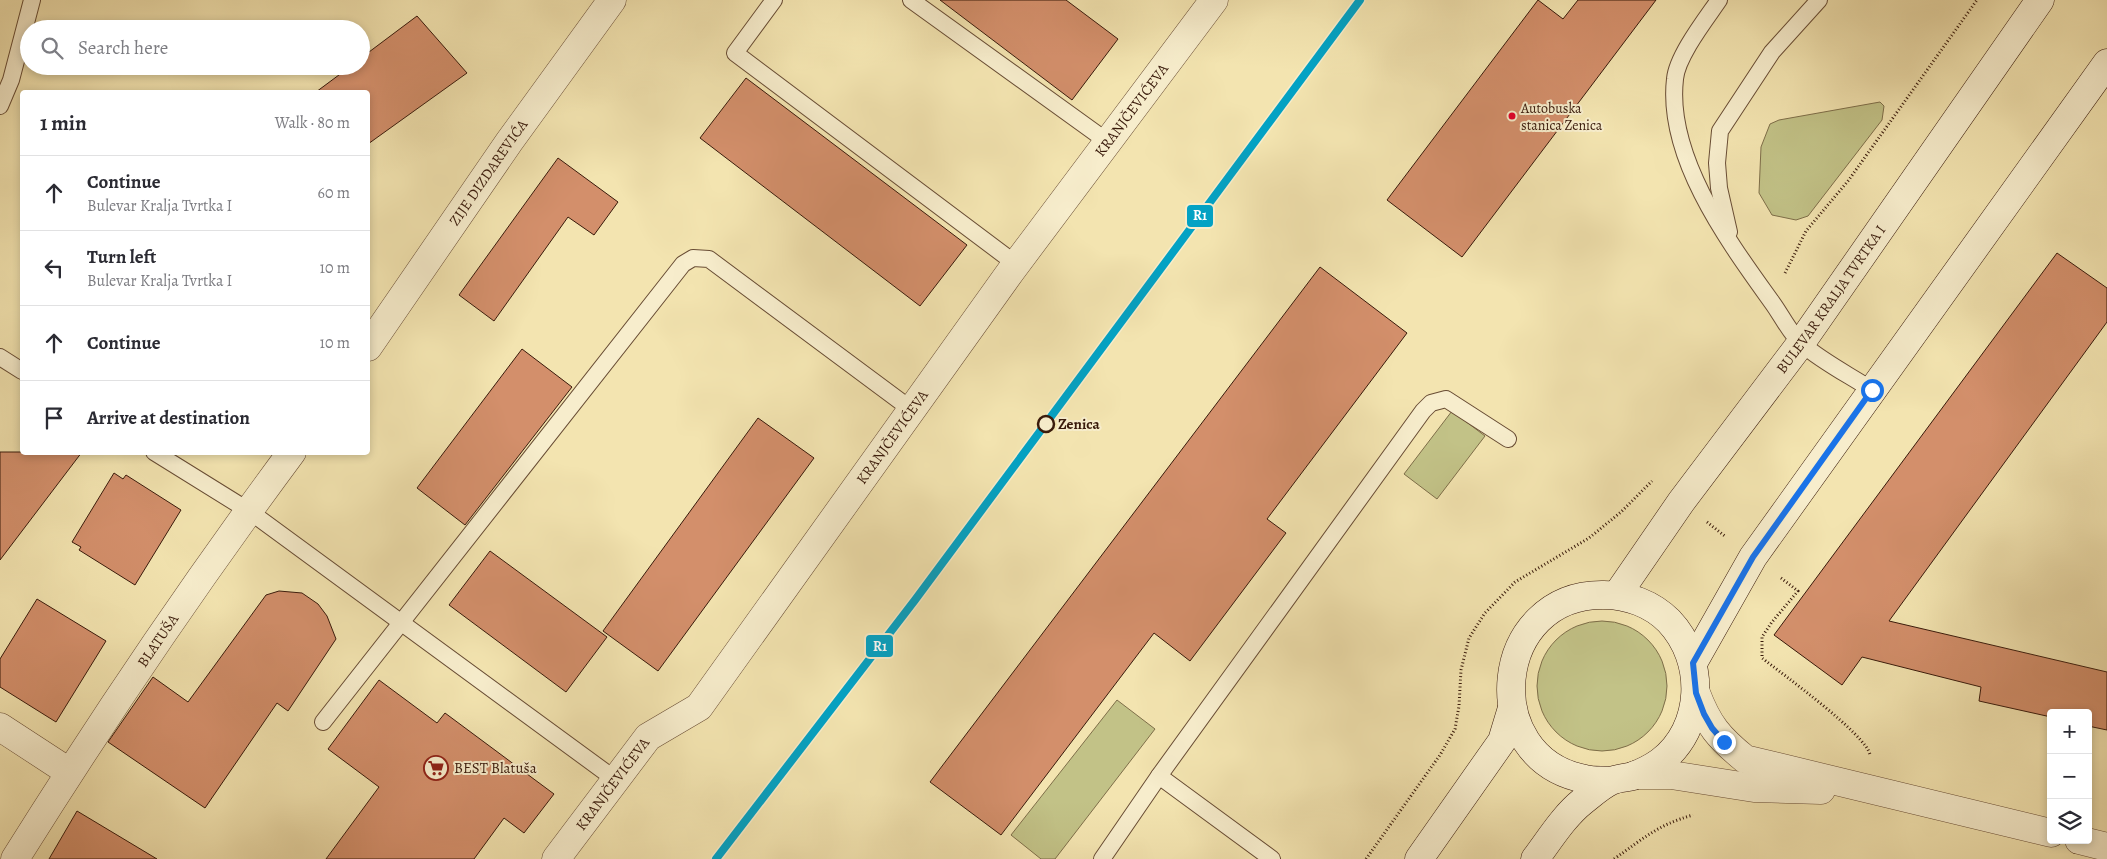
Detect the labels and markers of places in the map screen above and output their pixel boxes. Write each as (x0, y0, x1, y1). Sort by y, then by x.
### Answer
place label: Autobuska stanica Zenica (1520, 99, 1603, 135)
marker: Autobuska stanica Zenica (1507, 111, 1517, 121)
place label: Zenica (1058, 414, 1101, 434)
marker: Zenica (1037, 415, 1055, 433)
supermarket icon: BEST Blatuša (423, 755, 449, 781)
place label: BEST Blatuša (454, 758, 537, 778)

